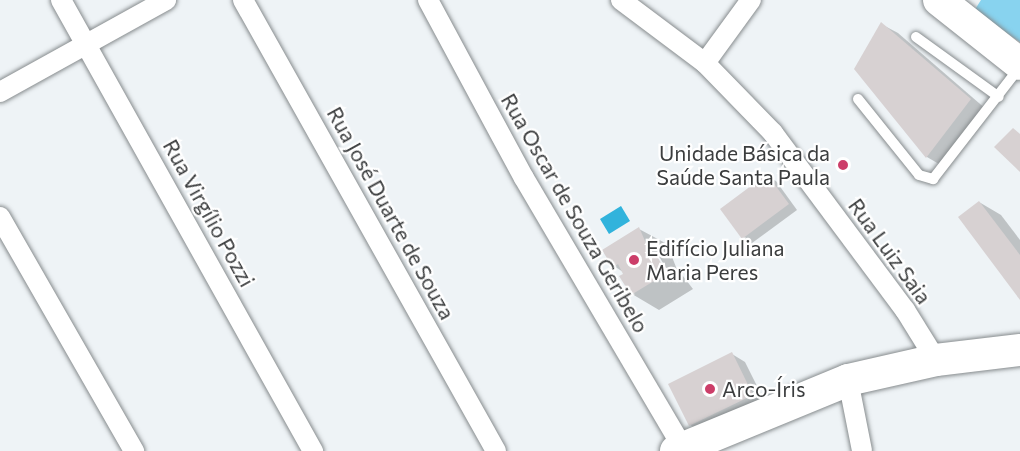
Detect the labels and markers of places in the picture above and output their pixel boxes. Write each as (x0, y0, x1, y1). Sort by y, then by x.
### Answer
place label: Unidade Básica da Saúde Santa Paula (657, 140, 830, 190)
marker: Unidade Básica da Saúde Santa Paula (834, 156, 852, 174)
place label: Edifício Juliana Maria Peres (646, 235, 785, 285)
marker: Edifício Juliana Maria Peres (627, 253, 641, 267)
place label: Arco-Íris (722, 376, 806, 402)
marker: Arco-Íris (703, 382, 717, 396)

